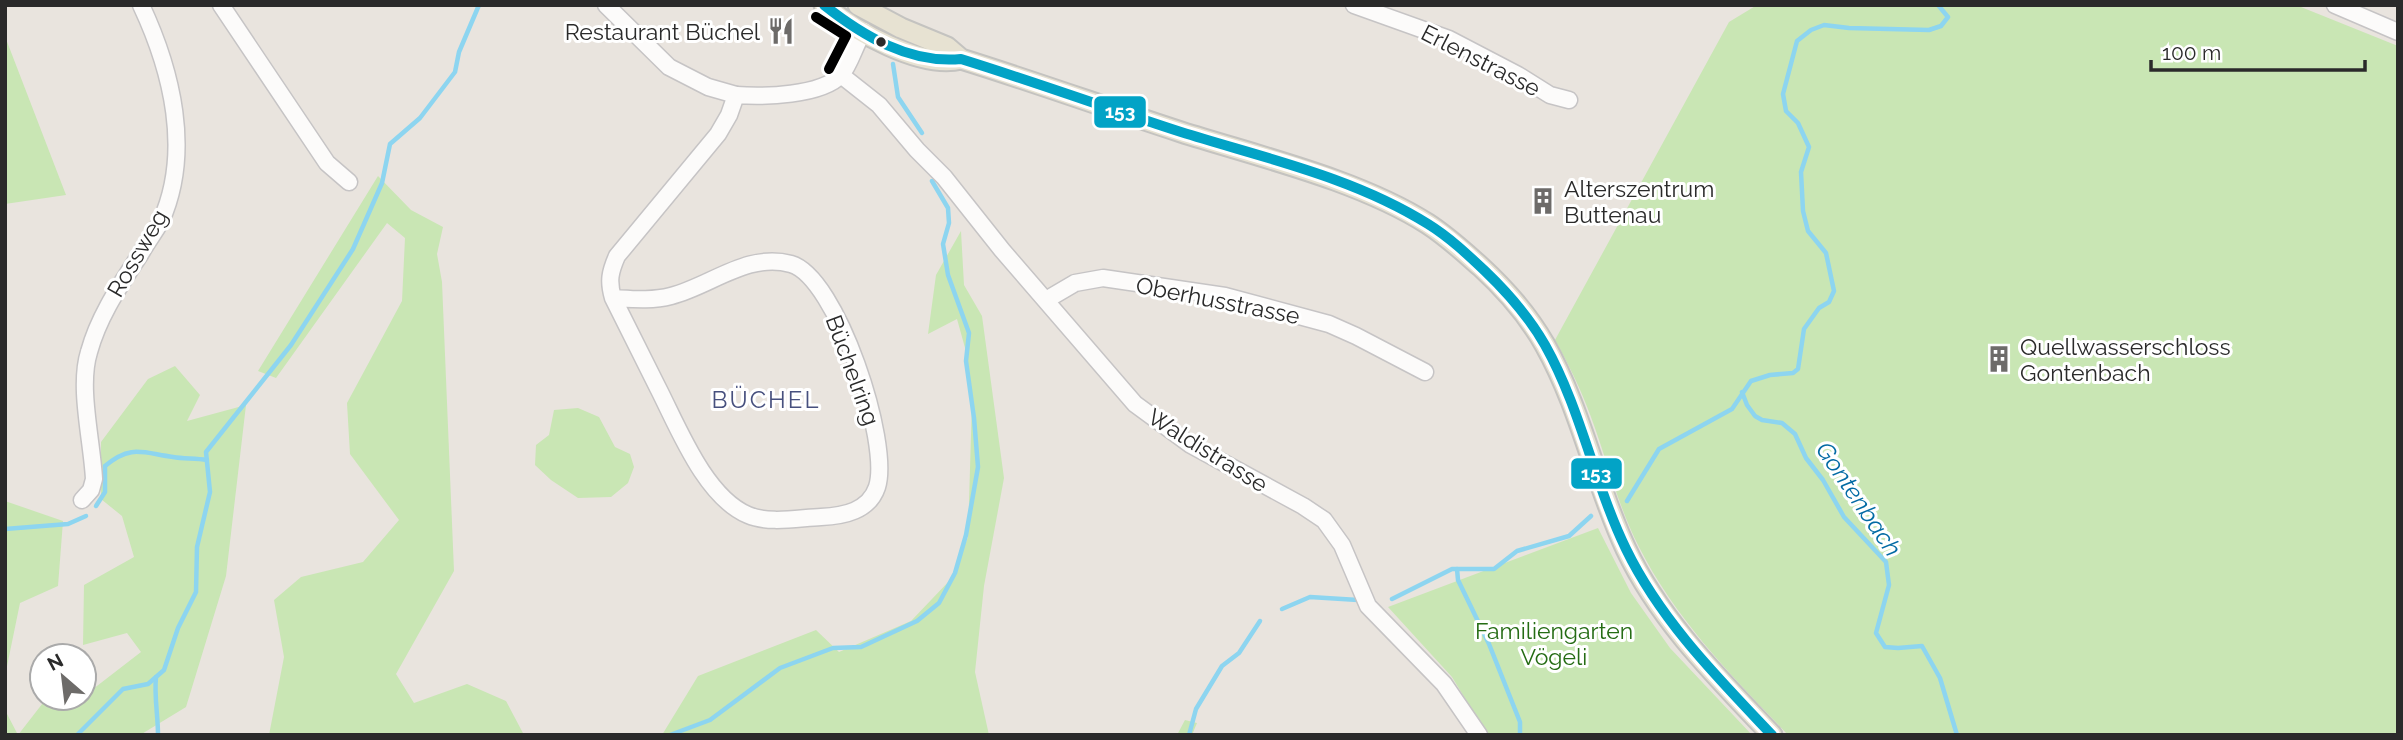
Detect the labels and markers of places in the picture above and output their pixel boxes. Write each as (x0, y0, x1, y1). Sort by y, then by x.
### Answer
restaurant icon: Restaurant Büchel (766, 16, 796, 46)
place label: Restaurant Büchel (565, 18, 761, 45)
unlabelled marker (874, 35, 888, 49)
place label: Alterszentrum Buttenau (1564, 175, 1714, 228)
building icon: Alterszentrum Buttenau (1528, 186, 1558, 216)
place label: Quellwasserschloss Gontenbach (2020, 333, 2231, 386)
building icon: Quellwasserschloss Gontenbach (1984, 344, 2014, 374)

